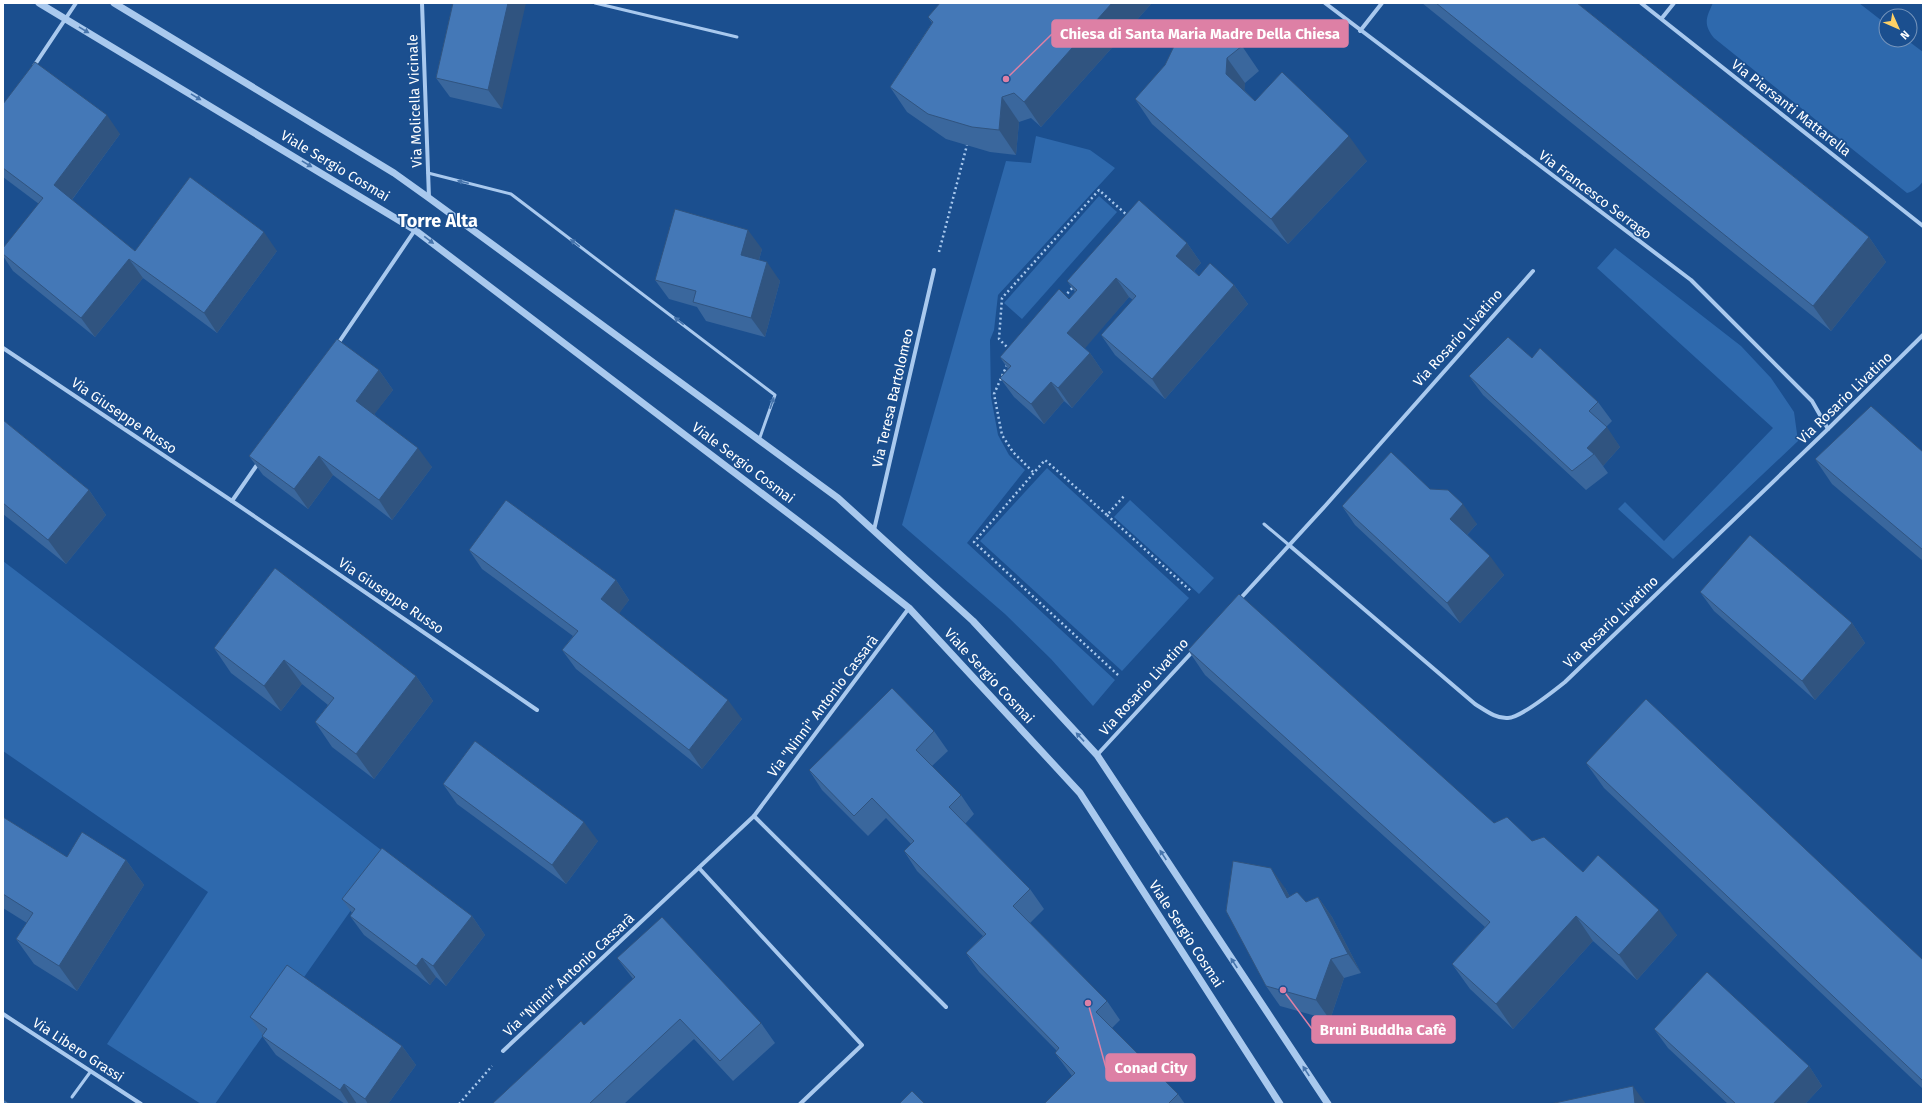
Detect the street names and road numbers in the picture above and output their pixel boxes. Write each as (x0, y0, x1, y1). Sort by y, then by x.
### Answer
street label: Via Molicella Vicinale (404, 34, 426, 168)
street label: Via Piersanti Mattarella (1728, 56, 1854, 160)
street label: Viale Sergio Cosmai (277, 127, 393, 205)
street label: Via Francesco Serrago (1535, 147, 1655, 243)
street label: Via Rosario Livatino (1410, 286, 1506, 390)
street label: Via Teresa Bartolomeo (869, 327, 917, 469)
street label: Via Rosario Livatino (1794, 348, 1896, 448)
street label: Via Giuseppe Russo (68, 374, 180, 458)
street label: Viale Sergio Cosmai (688, 419, 798, 507)
street label: Via Giuseppe Russo (335, 554, 447, 638)
street label: Via Rosario Livatino (1560, 572, 1662, 672)
street label: Viale Sergio Cosmai (941, 625, 1037, 727)
street label: Via "Ninni" Antonio Cassarà (764, 632, 882, 780)
street label: Via Rosario Livatino (1096, 635, 1192, 739)
street label: Viale Sergio Cosmai (1145, 877, 1227, 991)
street label: Via "Ninni" Antonio Cassarà (500, 910, 638, 1040)
street label: Via Libero Grassi (29, 1014, 127, 1086)

